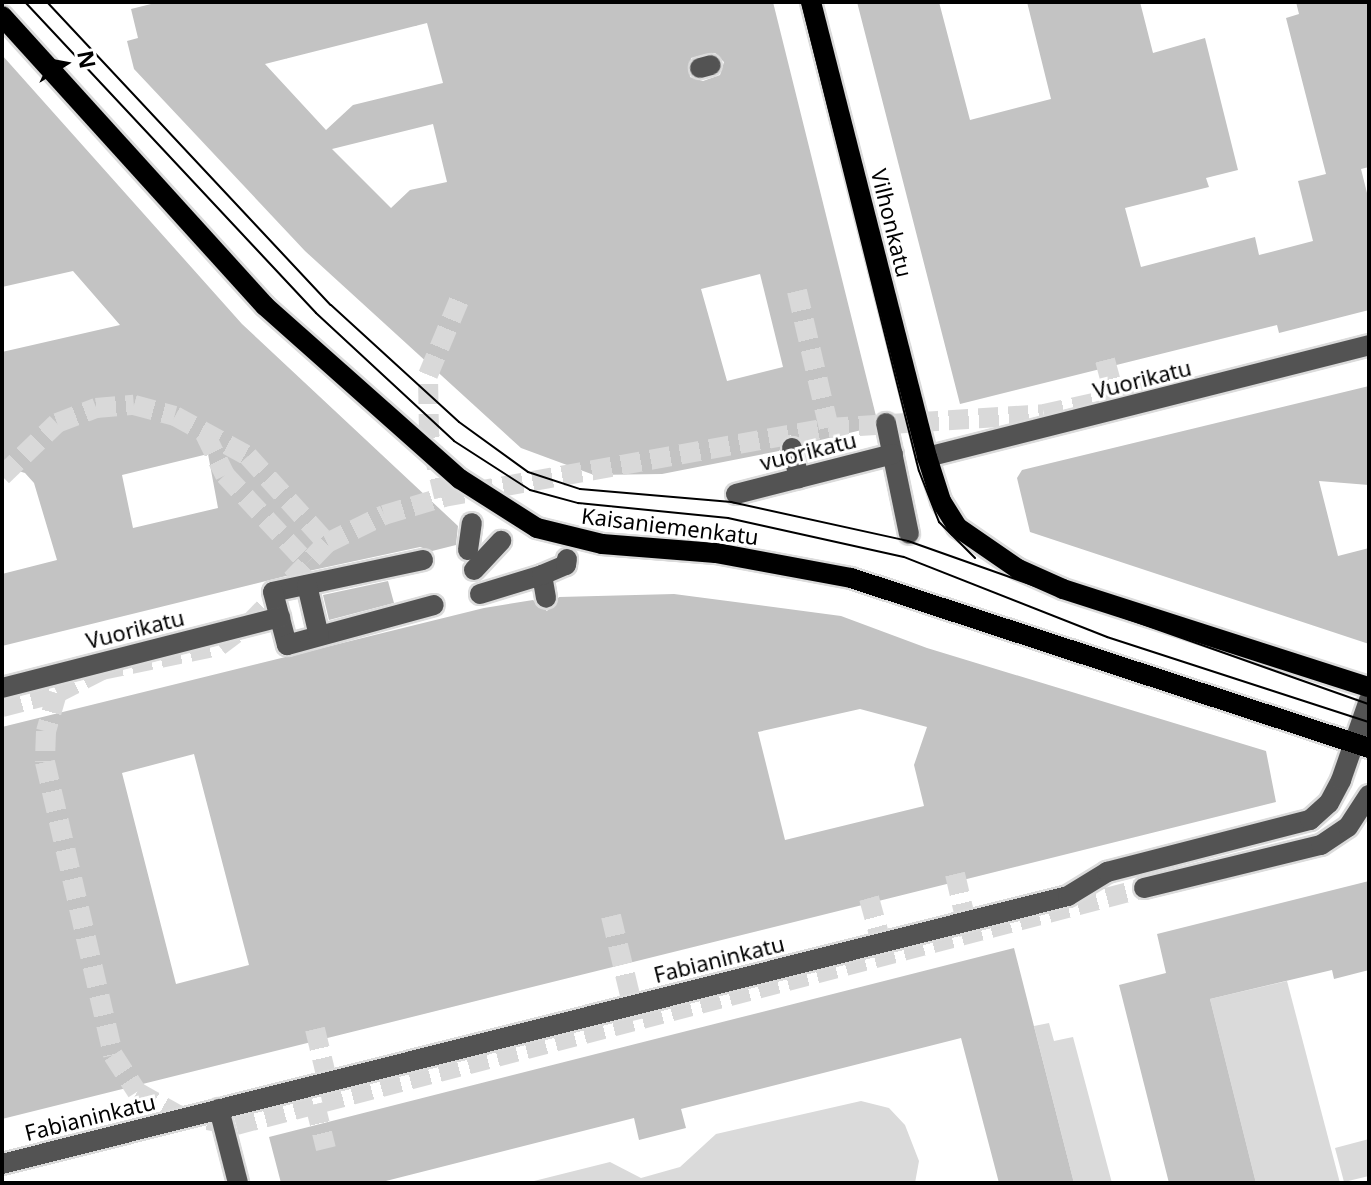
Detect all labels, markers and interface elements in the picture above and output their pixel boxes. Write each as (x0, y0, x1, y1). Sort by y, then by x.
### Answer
north arrow (24, 24, 104, 104)
text: N (71, 48, 104, 71)
street label: Vilhonkatu (866, 166, 918, 280)
street label: Vuorikatu (1090, 354, 1194, 404)
street label: vuorikatu (757, 426, 859, 476)
street label: Kaisaniemenkatu (580, 502, 760, 550)
street label: Vuorikatu (83, 604, 187, 654)
street label: Fabianinkatu (651, 930, 787, 988)
street label: Fabianinkatu (22, 1088, 158, 1146)

